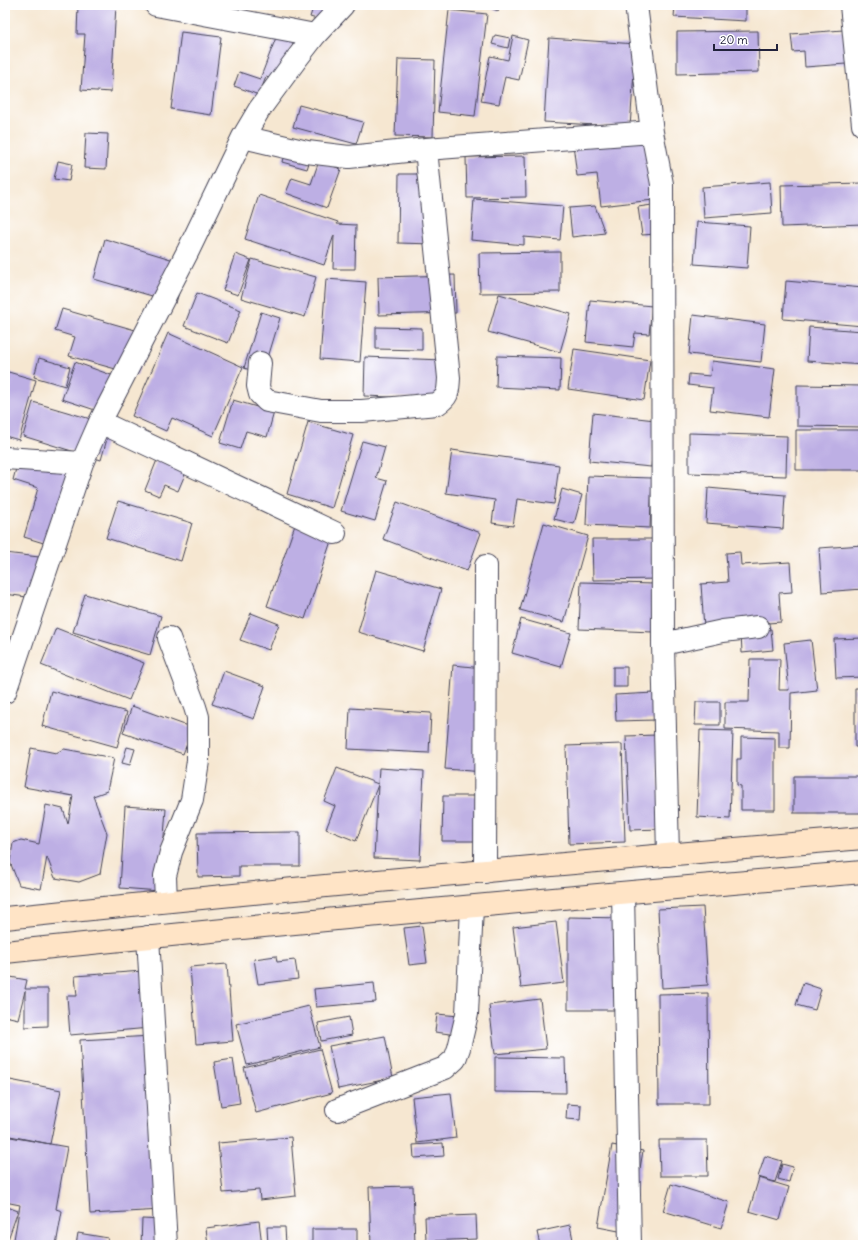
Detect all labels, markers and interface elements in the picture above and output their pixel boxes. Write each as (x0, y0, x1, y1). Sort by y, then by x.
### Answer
scale bar (714, 26, 777, 52)
text: 20 m (720, 32, 748, 47)

